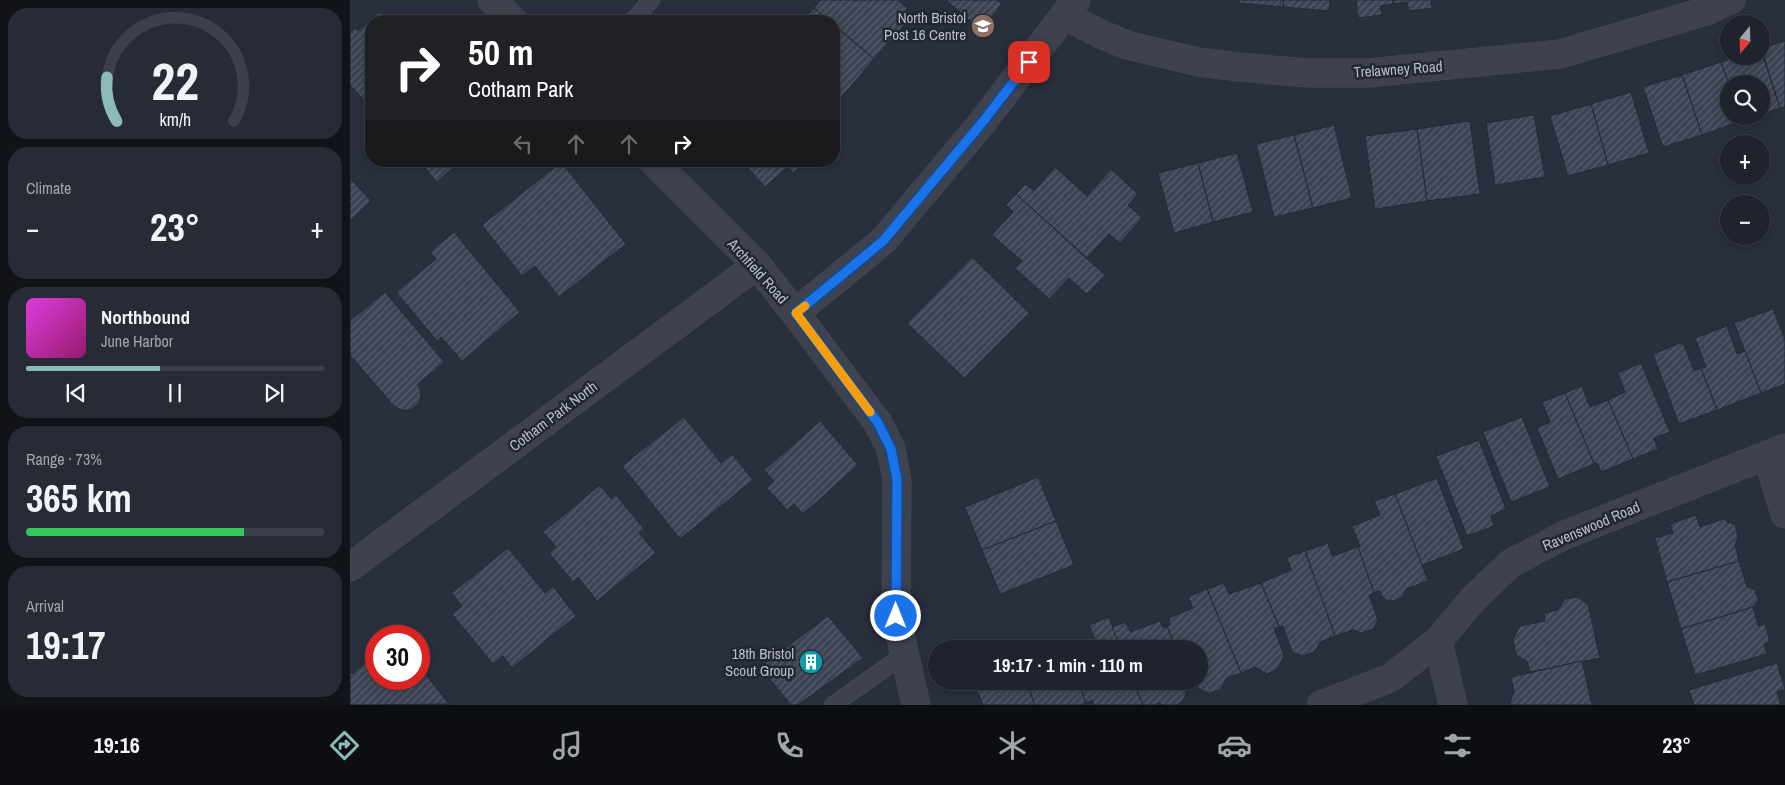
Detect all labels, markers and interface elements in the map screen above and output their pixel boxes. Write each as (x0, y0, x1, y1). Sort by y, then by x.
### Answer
place label: North Bristol Post 16 Centre (884, 7, 966, 45)
school or university icon: North Bristol Post 16 Centre (970, 13, 996, 39)
north arrow (1720, 15, 1770, 65)
map controls (1720, 15, 1770, 245)
text: 50 m (468, 29, 533, 76)
icon: right (385, 35, 450, 100)
pin (1008, 41, 1050, 83)
text: 22 (151, 46, 199, 116)
icon: arrive (1015, 48, 1043, 76)
street label: Trelawney Road (1353, 55, 1443, 83)
text: Cotham Park (468, 74, 573, 104)
button: search (1720, 75, 1770, 125)
text: km/h (159, 108, 191, 132)
icon: left (509, 130, 537, 158)
icon: ahead (562, 130, 590, 158)
icon: ahead (615, 130, 643, 158)
icon: right (668, 130, 696, 158)
button: + (1720, 135, 1770, 185)
text: Climate (26, 177, 71, 199)
button: − (1720, 195, 1770, 245)
text: 23° (150, 202, 200, 253)
text: − (26, 209, 39, 247)
text: + (311, 209, 324, 247)
street label: Archfield Road (722, 233, 793, 308)
text: Northbound (101, 304, 190, 330)
text: June Harbor (101, 330, 173, 352)
street label: Cotham Park North (505, 376, 601, 456)
icon: previous (62, 379, 90, 407)
icon: pause (161, 379, 189, 407)
icon: next (260, 379, 288, 407)
text: Range · 73% (26, 448, 102, 470)
text: 365 km (26, 473, 132, 524)
street label: Ravenswood Road (1539, 496, 1643, 556)
position arrow (869, 589, 921, 641)
text: Arrival (26, 595, 64, 617)
text: 19:17 (26, 620, 106, 671)
speed limit sign: 30 (365, 625, 430, 690)
place label: 18th Bristol Scout Group (725, 643, 794, 681)
building icon: 18th Bristol Scout Group (798, 649, 824, 675)
text: 19:17 · 1 min · 110 m (993, 652, 1143, 678)
icon: directions (327, 728, 362, 763)
icon: music (550, 728, 585, 763)
icon: phone (772, 728, 807, 763)
icon: climate (995, 728, 1030, 763)
icon: car (1217, 728, 1252, 763)
icon: filters (1440, 728, 1475, 763)
text: 19:16 (94, 730, 140, 760)
text: 23° (1662, 730, 1691, 760)

